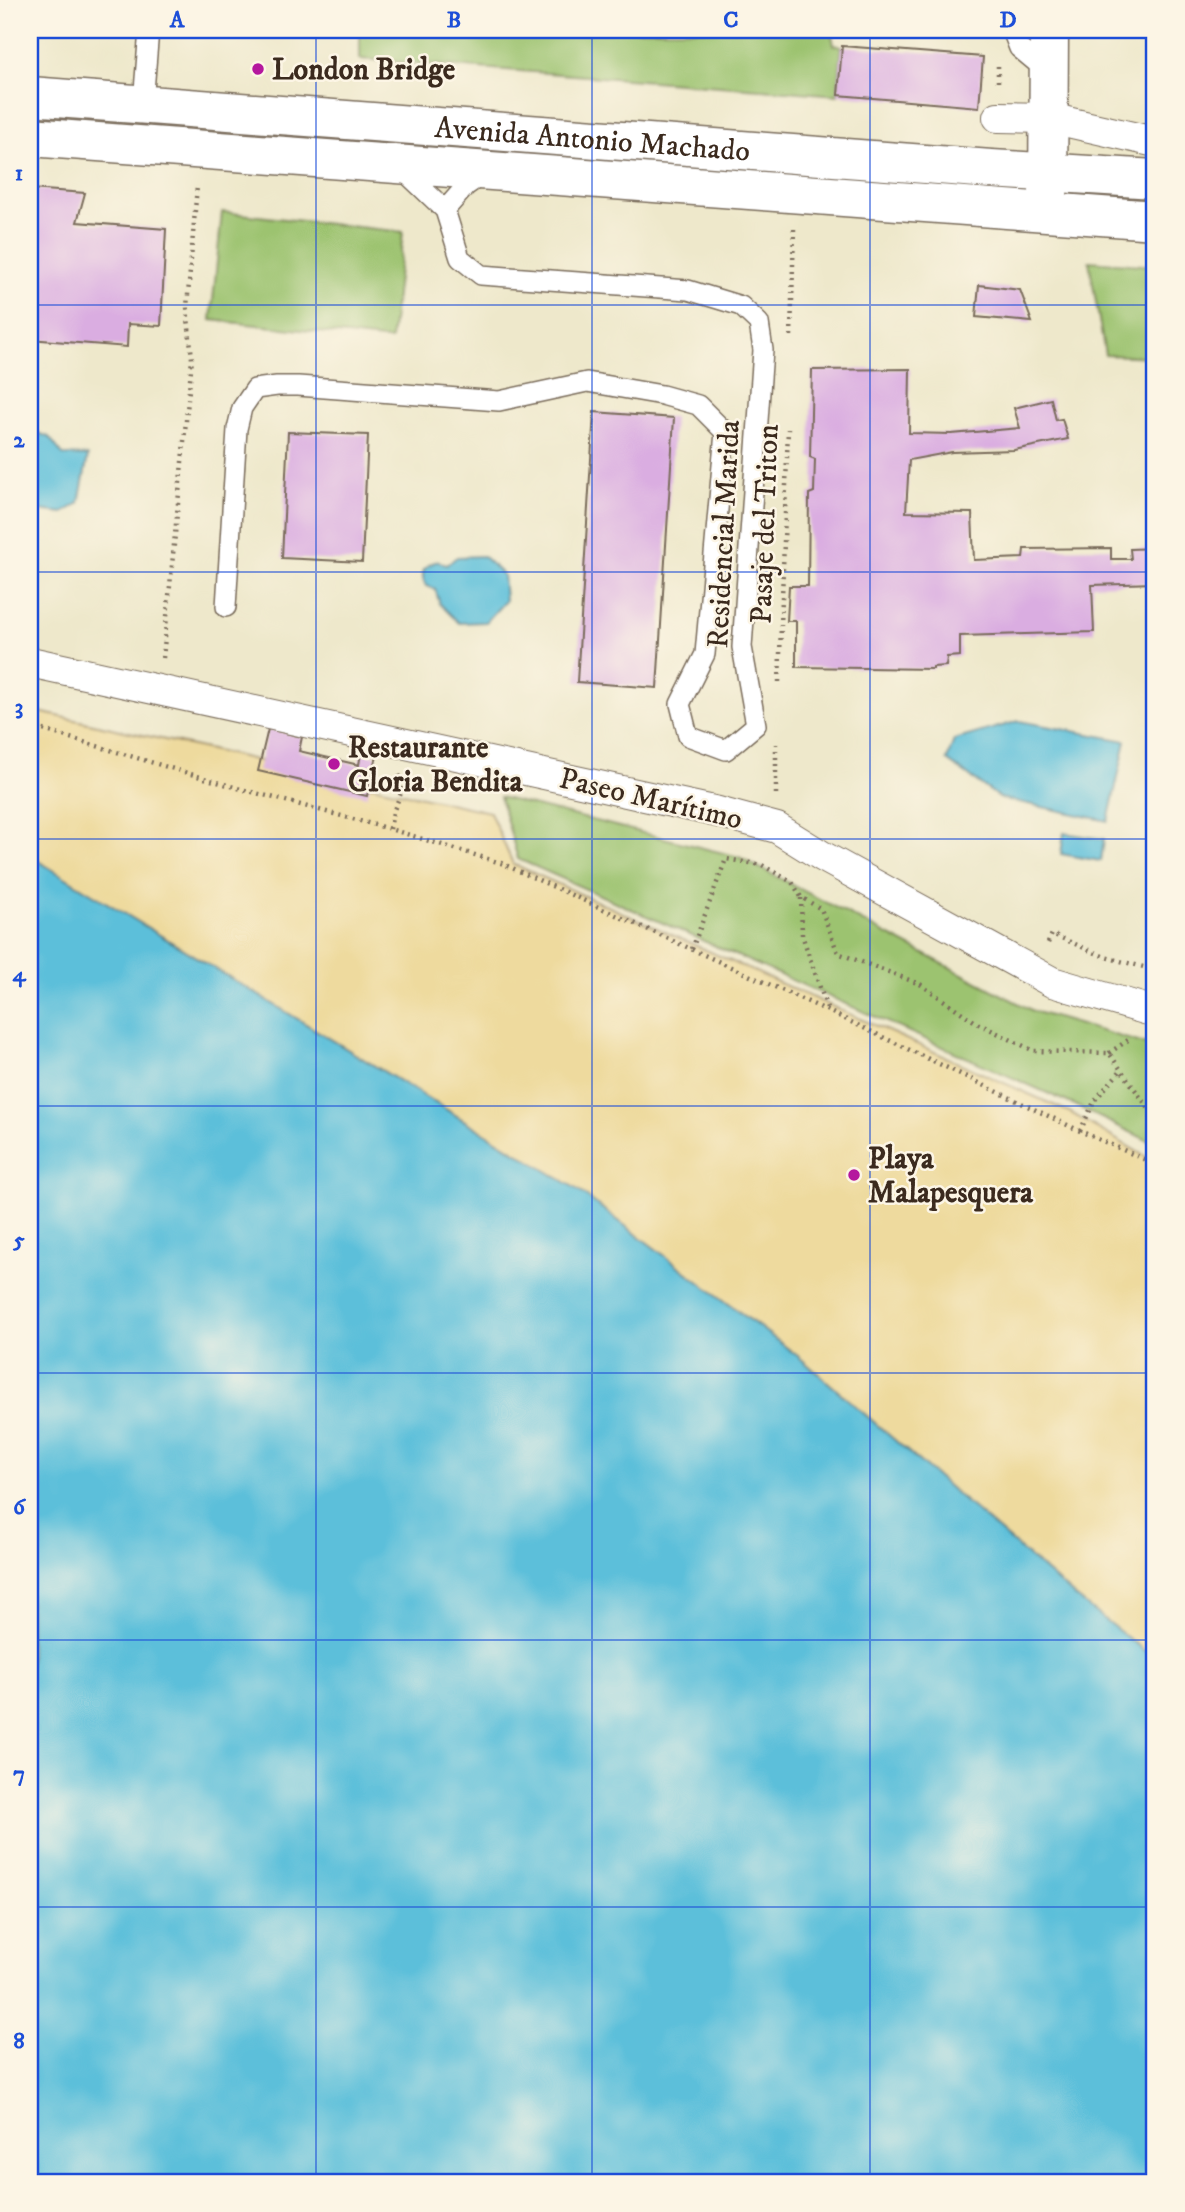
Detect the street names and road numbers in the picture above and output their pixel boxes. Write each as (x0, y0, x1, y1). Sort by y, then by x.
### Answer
street label: Avenida Antonio Machado (433, 110, 751, 171)
street label: Residencial Marida (700, 419, 749, 649)
street label: Pasaje del Triton (744, 423, 787, 625)
street label: Paseo Marítimo (555, 760, 746, 839)

